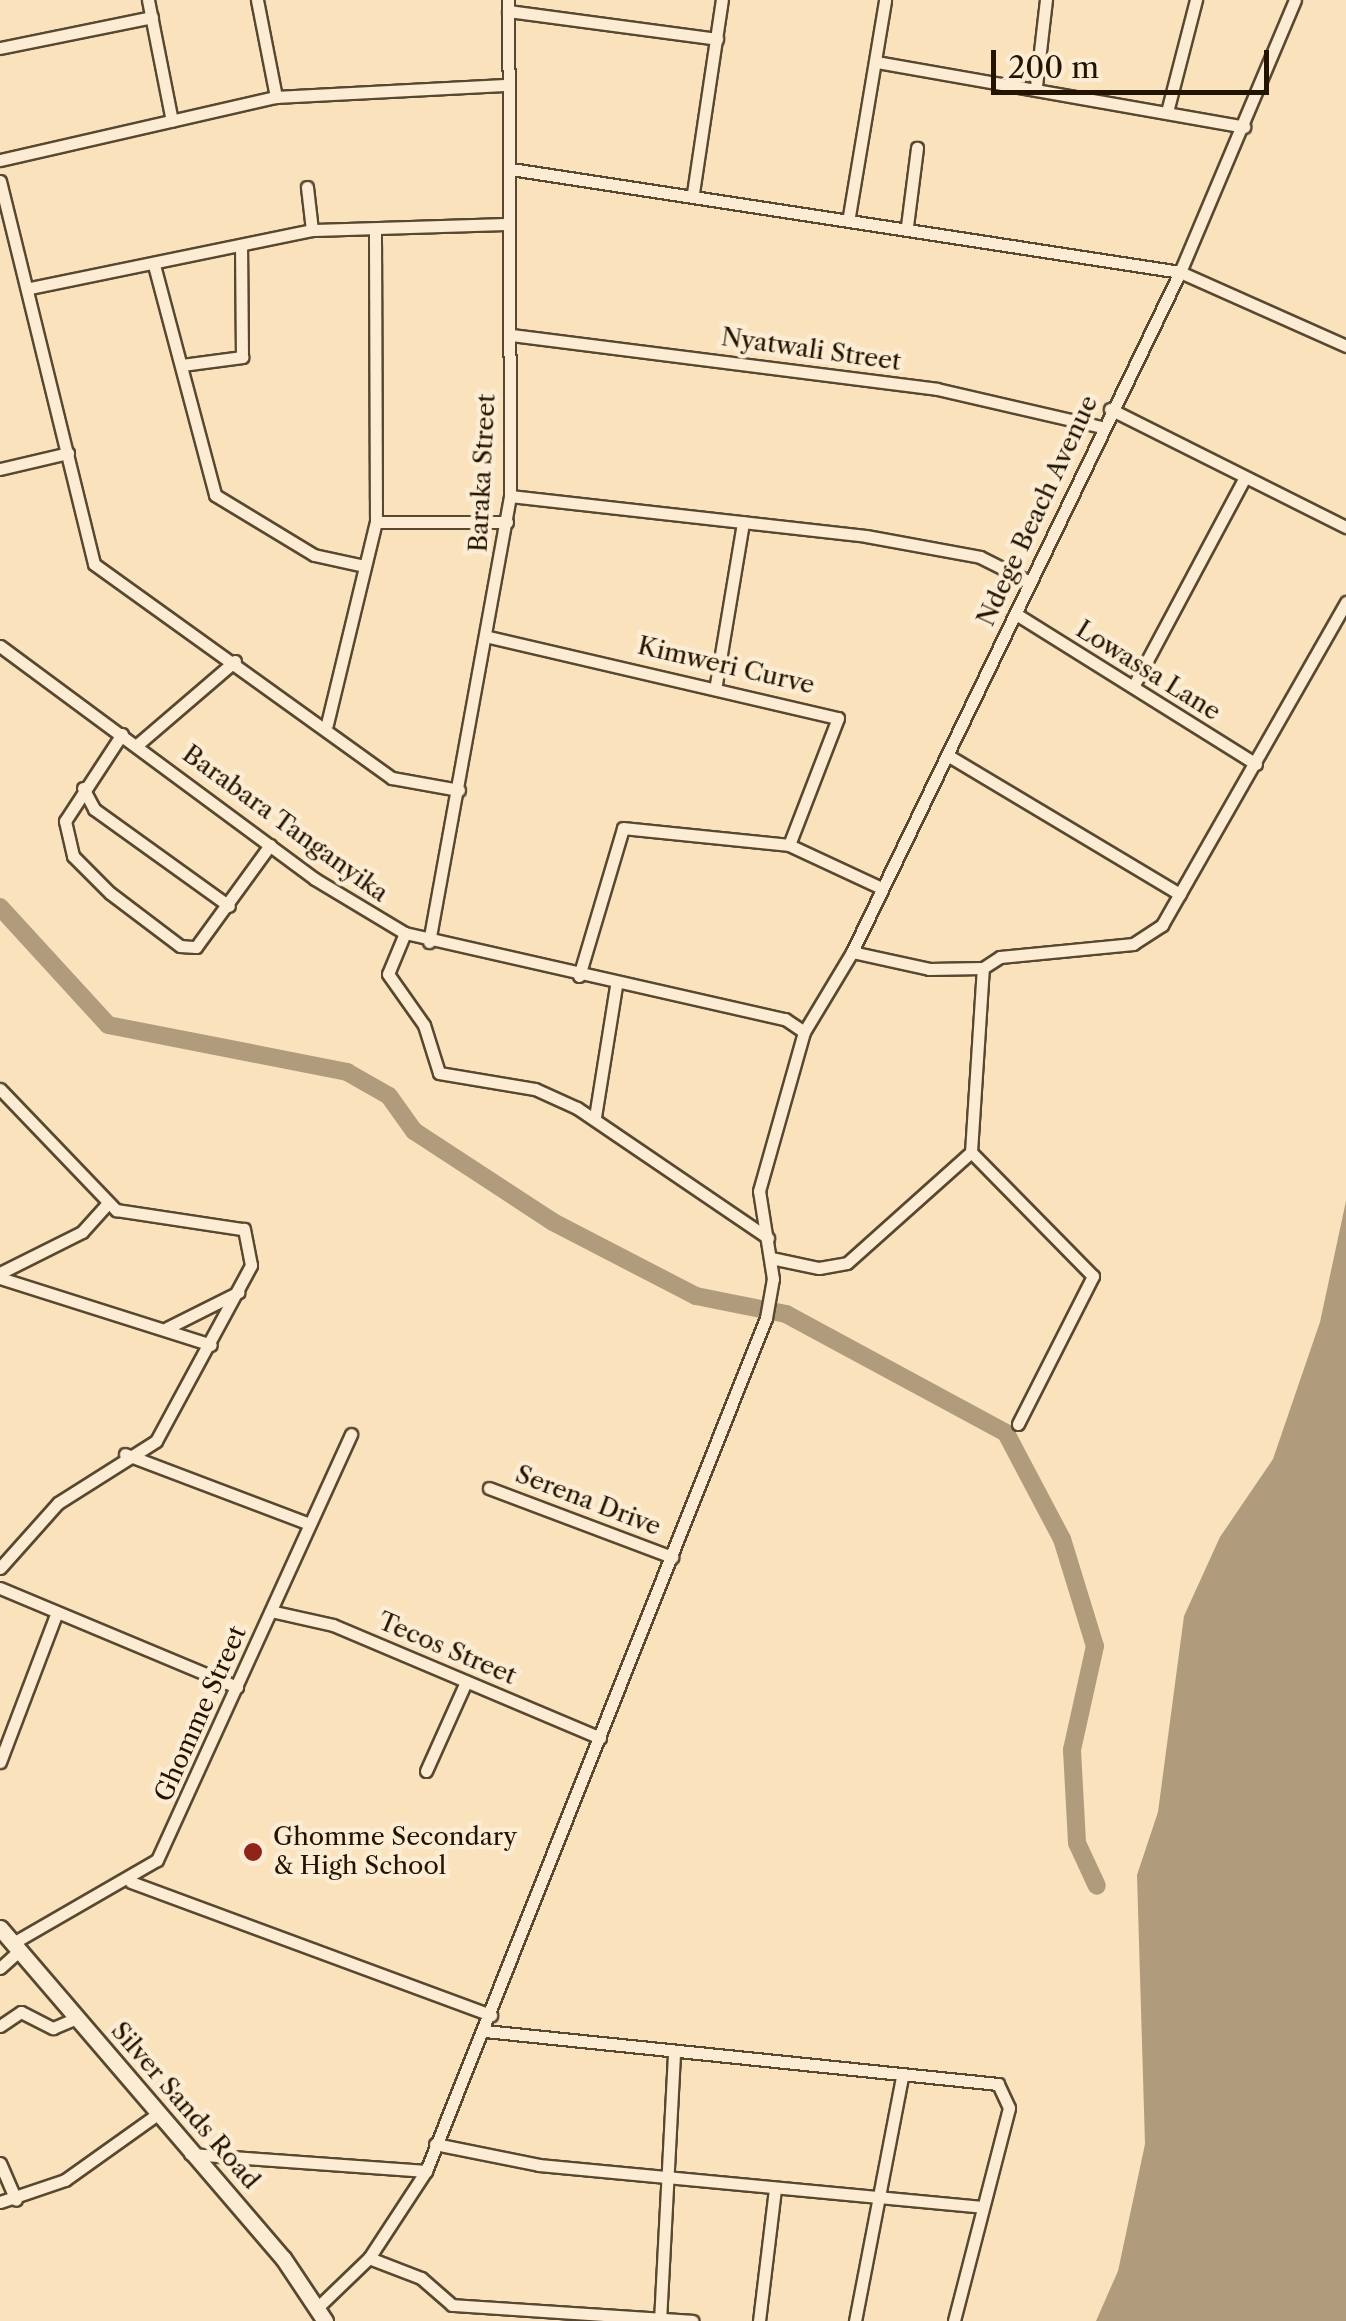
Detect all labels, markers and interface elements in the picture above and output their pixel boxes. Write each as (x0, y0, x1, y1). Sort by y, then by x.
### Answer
scale bar (996, 30, 1274, 92)
text: 200 m (1008, 49, 1099, 86)
street label: Nyatwali Street (719, 323, 903, 377)
street label: Ndege Beach Avenue (971, 390, 1105, 632)
street label: Baraka Street (464, 393, 502, 553)
street label: Lowassa Lane (1070, 615, 1226, 727)
street label: Kimweri Curve (635, 631, 817, 701)
street label: Barabara Tanganyika (176, 739, 394, 909)
street label: Serena Drive (511, 1459, 665, 1543)
street label: Tecos Street (373, 1606, 521, 1692)
street label: Ghomme Street (149, 1621, 253, 1807)
place label: Ghomme Secondary & High School (273, 1823, 517, 1882)
marker: Ghomme Secondary & High School (242, 1841, 264, 1863)
street label: Silver Sands Road (104, 2016, 266, 2196)

